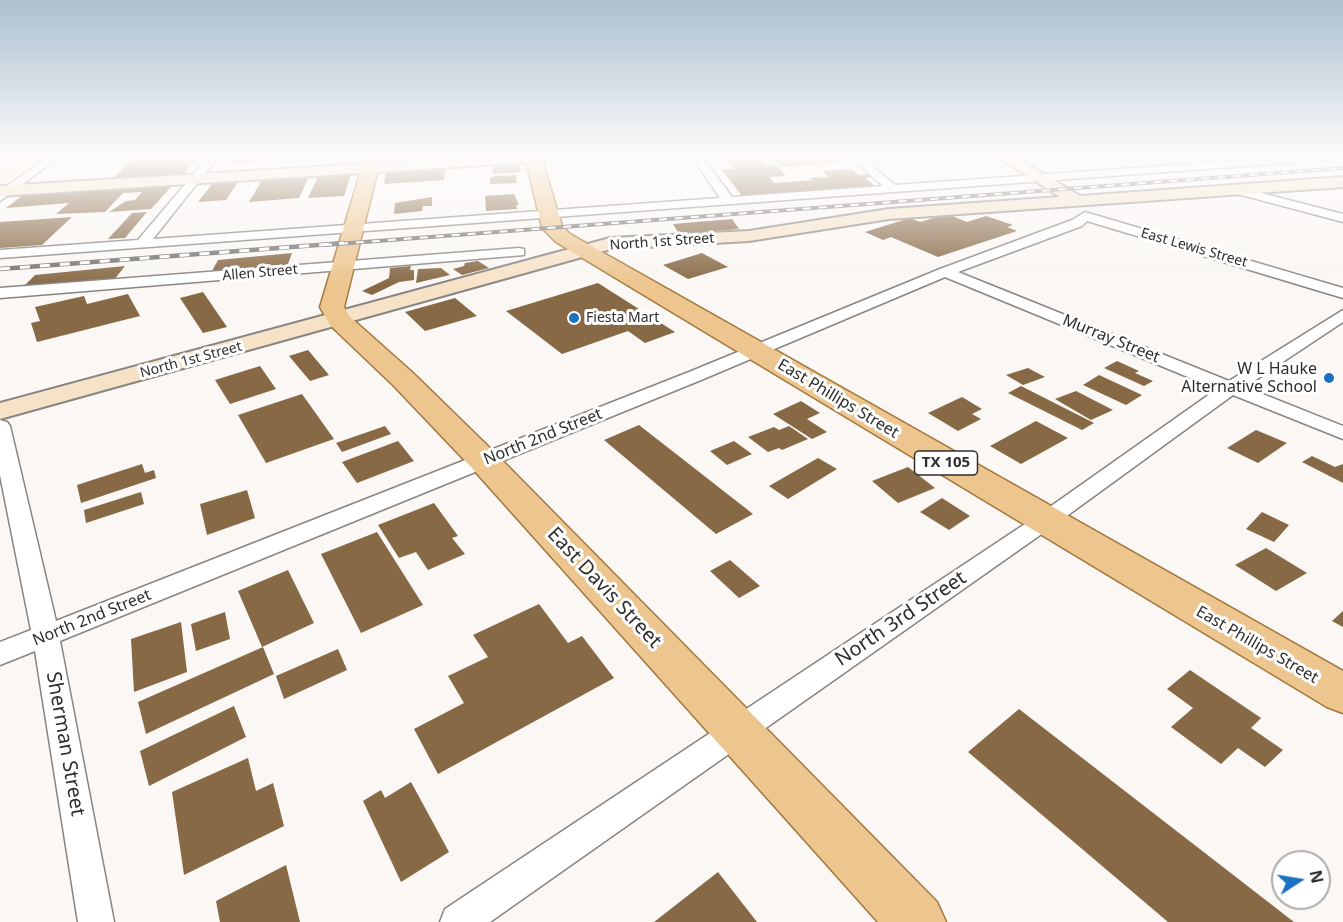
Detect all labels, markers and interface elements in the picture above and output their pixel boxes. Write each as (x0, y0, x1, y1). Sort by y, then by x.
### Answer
street label: East Lewis Street (1139, 225, 1249, 271)
street label: North 1st Street (609, 230, 715, 254)
street label: Allen Street (222, 261, 298, 285)
place label: Fiesta Mart (586, 310, 659, 326)
marker: Fiesta Mart (567, 311, 581, 325)
street label: Murray Street (1060, 311, 1162, 367)
street label: North 1st Street (138, 338, 244, 382)
street label: East Phillips Street (774, 355, 902, 443)
place label: W L Hauke Alternative School (1181, 359, 1317, 397)
marker: W L Hauke Alternative School (1322, 371, 1336, 385)
street label: North 2nd Street (481, 405, 605, 469)
road number: TX 105 (914, 451, 978, 475)
street label: East Davis Street (542, 523, 666, 653)
street label: North 3rd Street (831, 566, 971, 672)
street label: North 2nd Street (30, 586, 154, 650)
street label: East Phillips Street (1192, 602, 1322, 688)
street label: Sherman Street (40, 670, 90, 818)
north arrow (1271, 850, 1331, 910)
text: N (1305, 868, 1329, 885)

